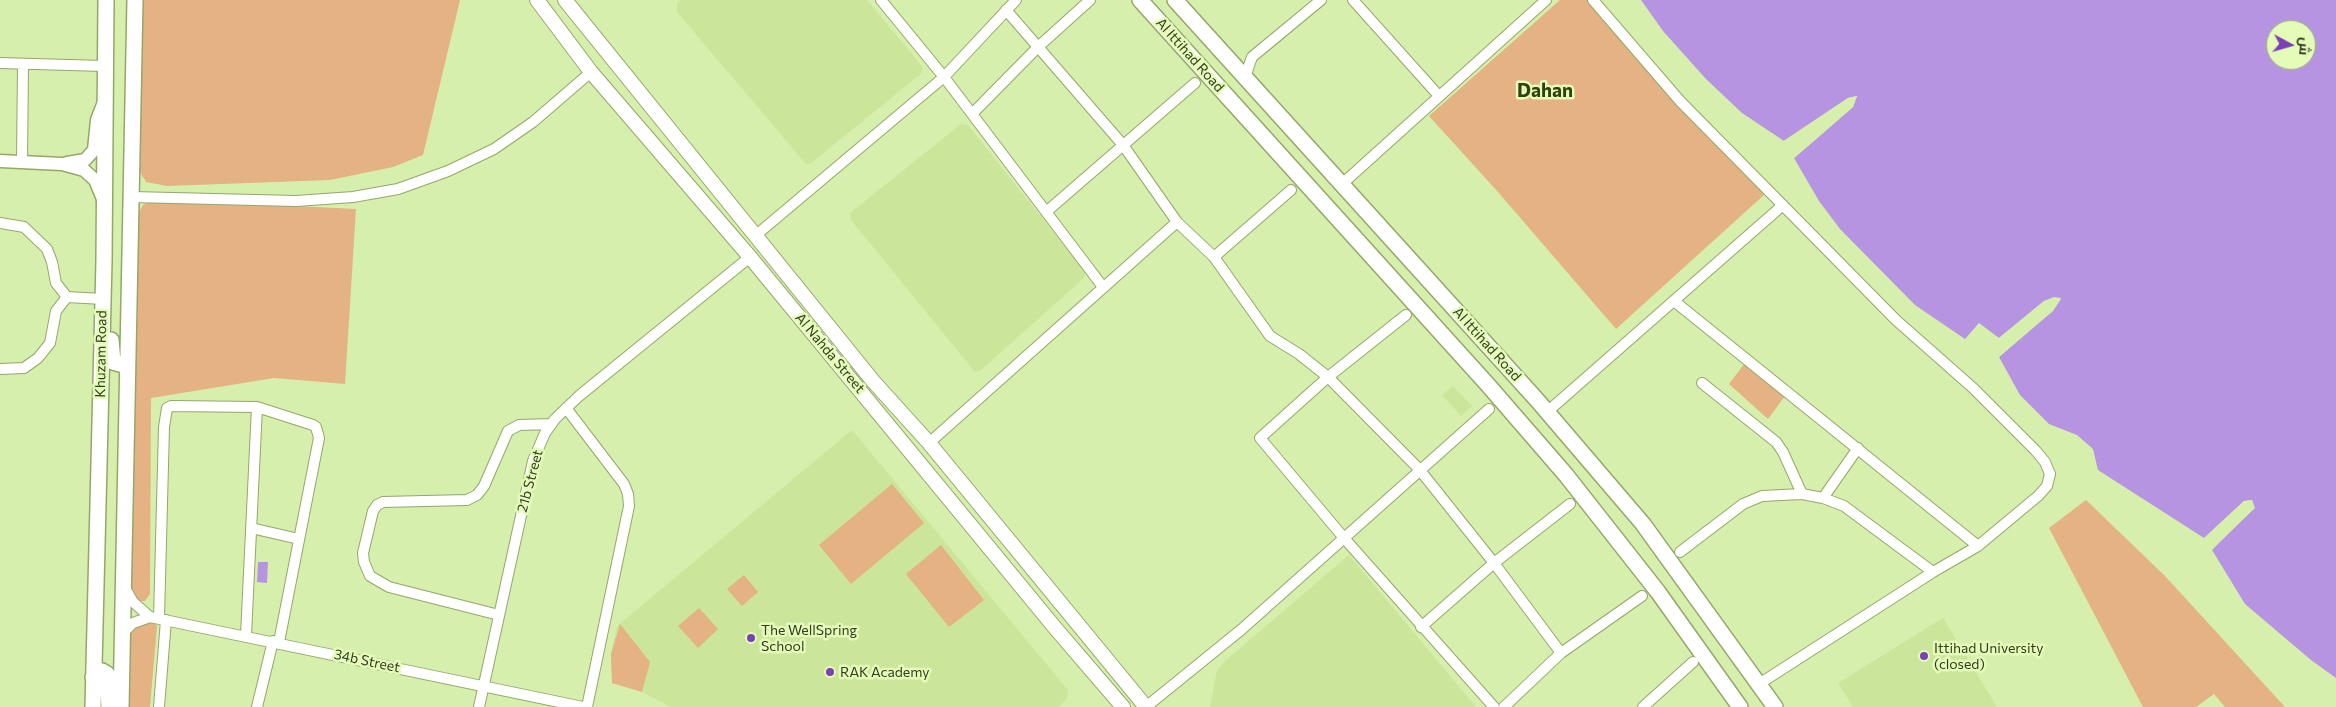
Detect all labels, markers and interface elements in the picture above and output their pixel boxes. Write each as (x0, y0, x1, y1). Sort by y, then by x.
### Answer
street label: Al Ittihad Road (1152, 15, 1228, 95)
north arrow (2266, 20, 2316, 70)
text: ش (2296, 37, 2315, 56)
district label: Dahan (1517, 80, 1573, 102)
street label: Al Ittihad Road (1449, 304, 1525, 384)
street label: Khuzam Road (92, 310, 110, 398)
street label: Al Nahda Street (792, 310, 868, 396)
street label: 21b Street (514, 448, 546, 514)
place label: The WellSpring School (761, 622, 857, 654)
marker: The WellSpring School (745, 632, 757, 644)
place label: Ittihad University (closed) (1934, 640, 2044, 672)
street label: 34b Street (333, 646, 401, 676)
marker: Ittihad University (closed) (1918, 650, 1930, 662)
place label: RAK Academy (840, 664, 929, 680)
marker: RAK Academy (824, 666, 836, 678)

